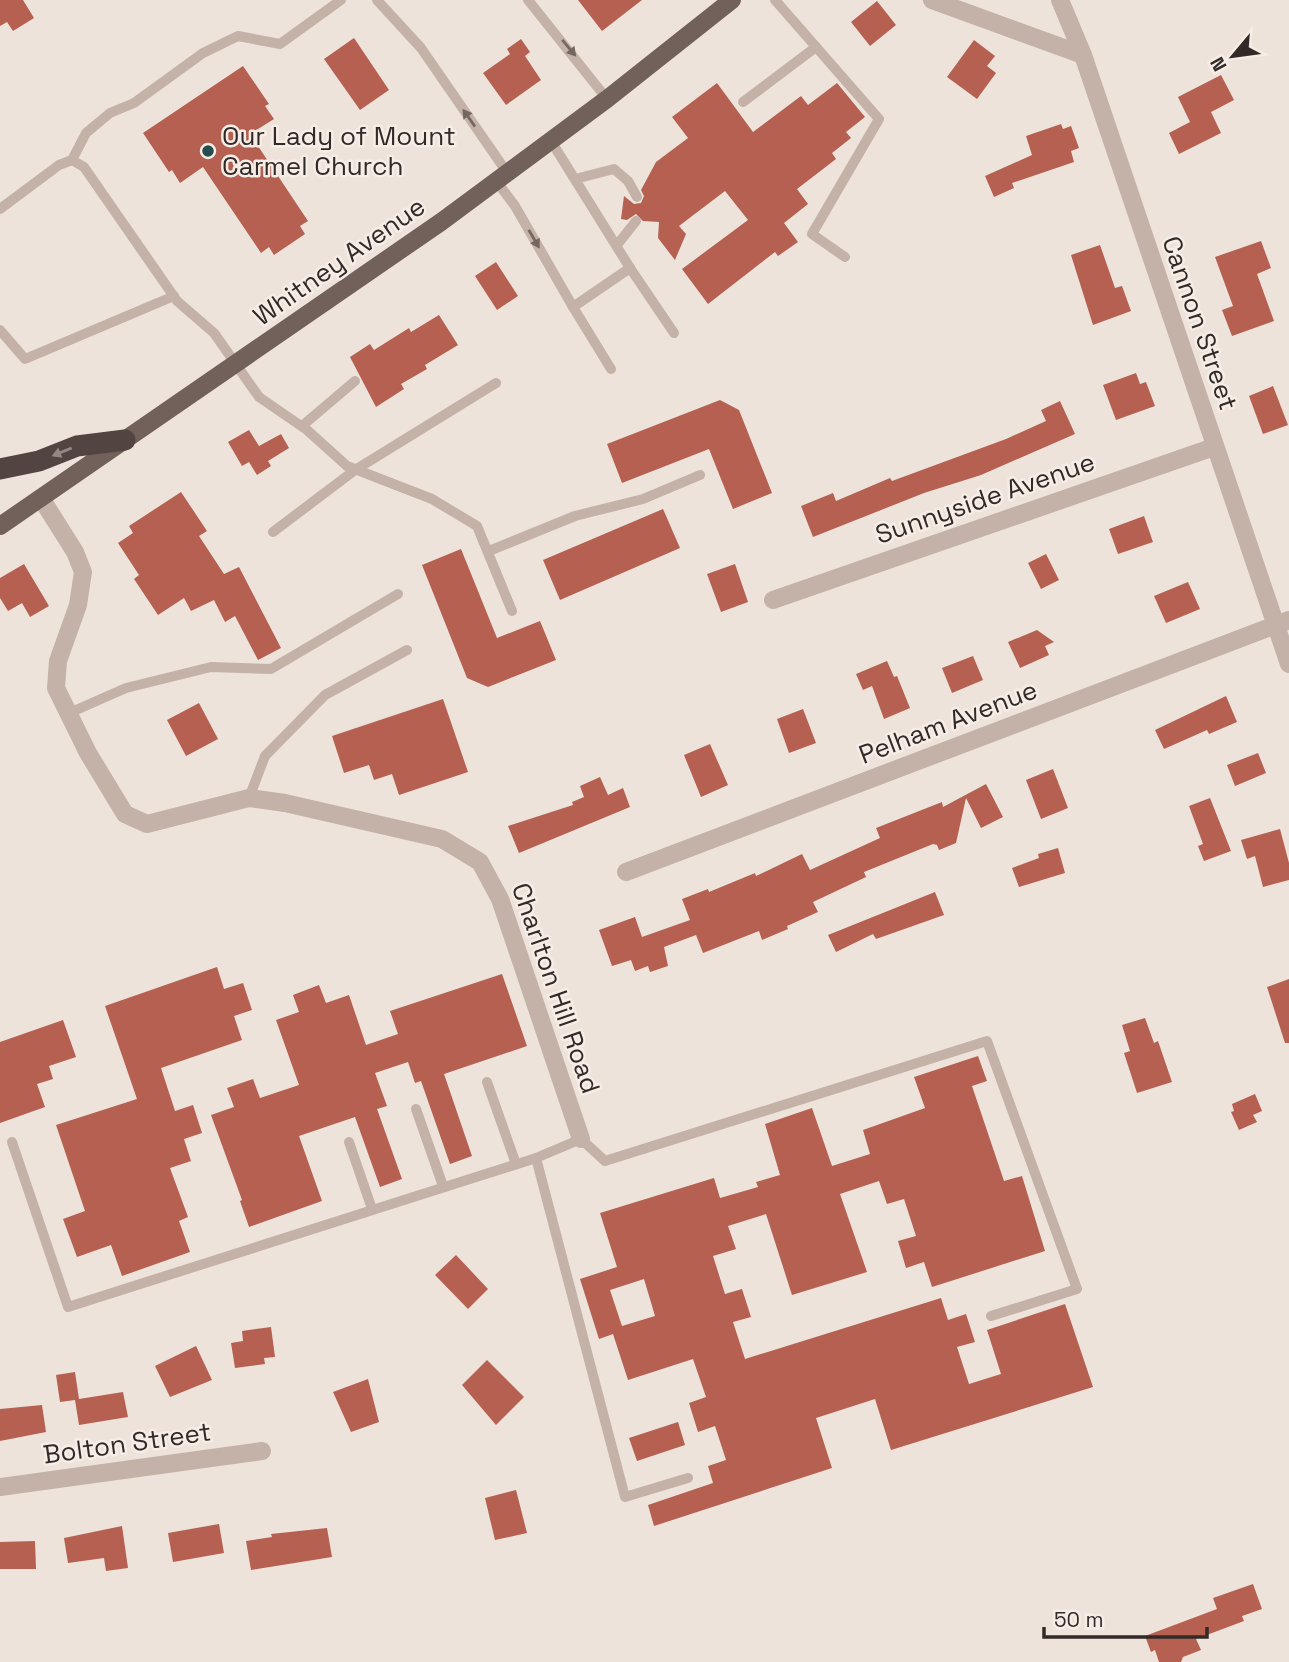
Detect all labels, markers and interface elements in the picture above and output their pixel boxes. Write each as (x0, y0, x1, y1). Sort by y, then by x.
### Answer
north arrow (1198, 21, 1268, 91)
one-way arrow (561, 40, 576, 57)
text: N (1205, 52, 1233, 76)
one-way arrow (462, 109, 476, 127)
place label: Our Lady of Mount Carmel Church (222, 119, 456, 183)
marker: Our Lady of Mount Carmel Church (200, 143, 216, 159)
street label: Whitney Avenue (246, 189, 432, 333)
one-way arrow (528, 229, 540, 248)
street label: Cannon Street (1154, 232, 1246, 414)
street label: Sunnyside Avenue (871, 445, 1099, 551)
one-way arrow (51, 446, 72, 457)
street label: Pelham Avenue (854, 672, 1042, 772)
street label: Charlton Hill Road (504, 878, 608, 1098)
street label: Bolton Street (41, 1414, 213, 1472)
scale bar (1044, 1596, 1207, 1640)
text: 50 m (1054, 1606, 1104, 1633)

